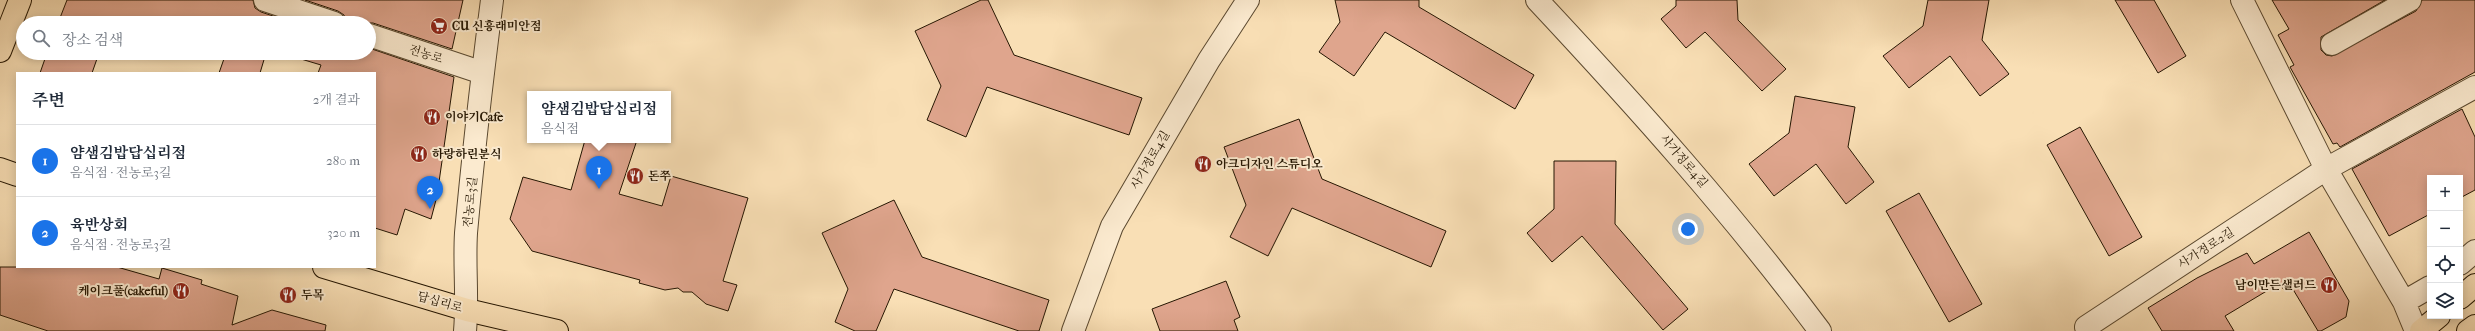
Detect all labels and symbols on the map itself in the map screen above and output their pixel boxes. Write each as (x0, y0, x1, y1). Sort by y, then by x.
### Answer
supermarket icon: CU 신흥래미안점 (429, 16, 449, 36)
place label: CU 신흥래미안점 (452, 19, 542, 33)
street label: 전농로 (407, 42, 445, 66)
restaurant icon: 이야기Cafe (422, 107, 442, 127)
place label: 이야기Cafe (445, 110, 503, 124)
street label: 사가정로4길 (1128, 128, 1172, 192)
street label: 사가정로4길 (1657, 132, 1711, 190)
restaurant icon: 하랑하린분식 (409, 144, 429, 164)
place label: 하랑하린분식 (432, 147, 502, 161)
restaurant icon: 아크디자인 스튜디오 (1193, 154, 1213, 174)
pin: 1 (586, 156, 612, 189)
place label: 아크디자인 스튜디오 (1216, 157, 1323, 171)
restaurant icon: 돈쭈 (625, 166, 645, 186)
place label: 돈쭈 (648, 169, 672, 183)
pin: 2 (417, 176, 443, 209)
street label: 전농로3길 (460, 176, 480, 228)
your location (1678, 219, 1698, 239)
street label: 사가정로2길 (2175, 225, 2237, 271)
restaurant icon: 남이만든샐러드 (2319, 275, 2339, 295)
place label: 남이만든샐러드 (2235, 278, 2316, 292)
restaurant icon: 케이크풀(cakeful) (171, 281, 191, 301)
place label: 케이크풀(cakeful) (78, 284, 168, 298)
restaurant icon: 두목 (278, 285, 298, 305)
place label: 두목 (301, 288, 325, 302)
street label: 답십리로 (416, 289, 465, 315)

